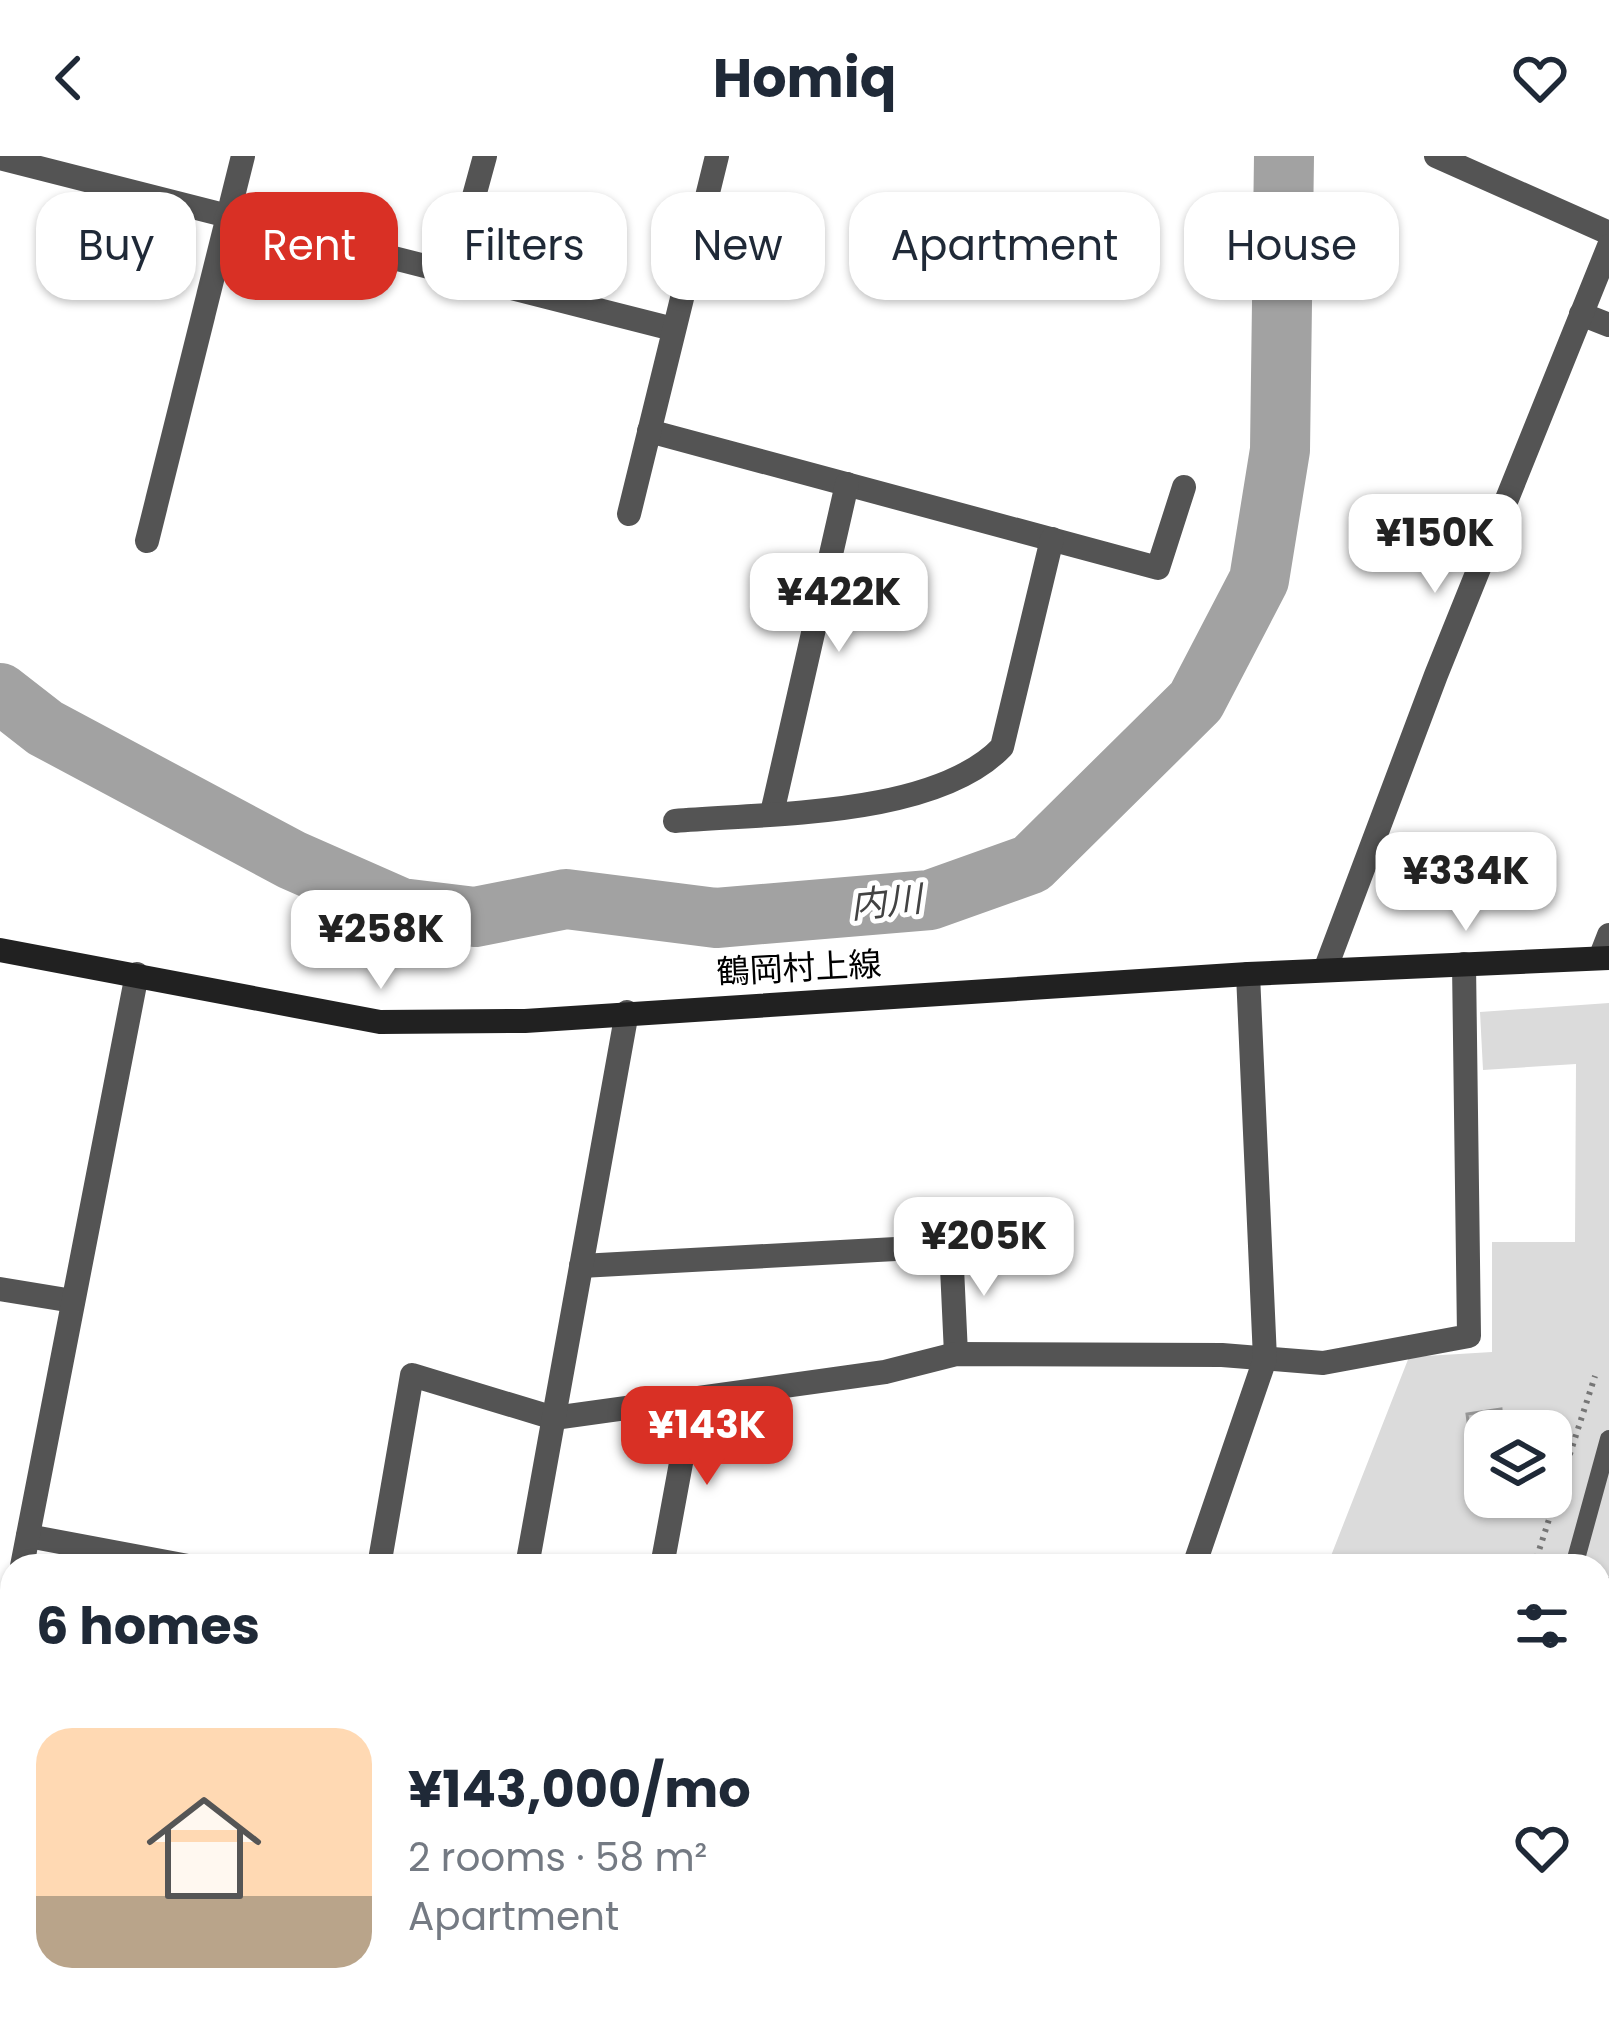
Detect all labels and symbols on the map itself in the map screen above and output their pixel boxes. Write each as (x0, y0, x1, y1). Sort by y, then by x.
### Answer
pin: ¥150K (1351, 494, 1519, 596)
pin: ¥422K (755, 553, 923, 655)
pin: ¥334K (1382, 832, 1550, 934)
water label: 内川 (848, 872, 928, 931)
pin: ¥258K (297, 890, 465, 992)
street label: 鶴岡村上線 (715, 940, 883, 996)
pin: ¥205K (900, 1197, 1068, 1299)
pin: ¥143K (623, 1386, 791, 1488)

